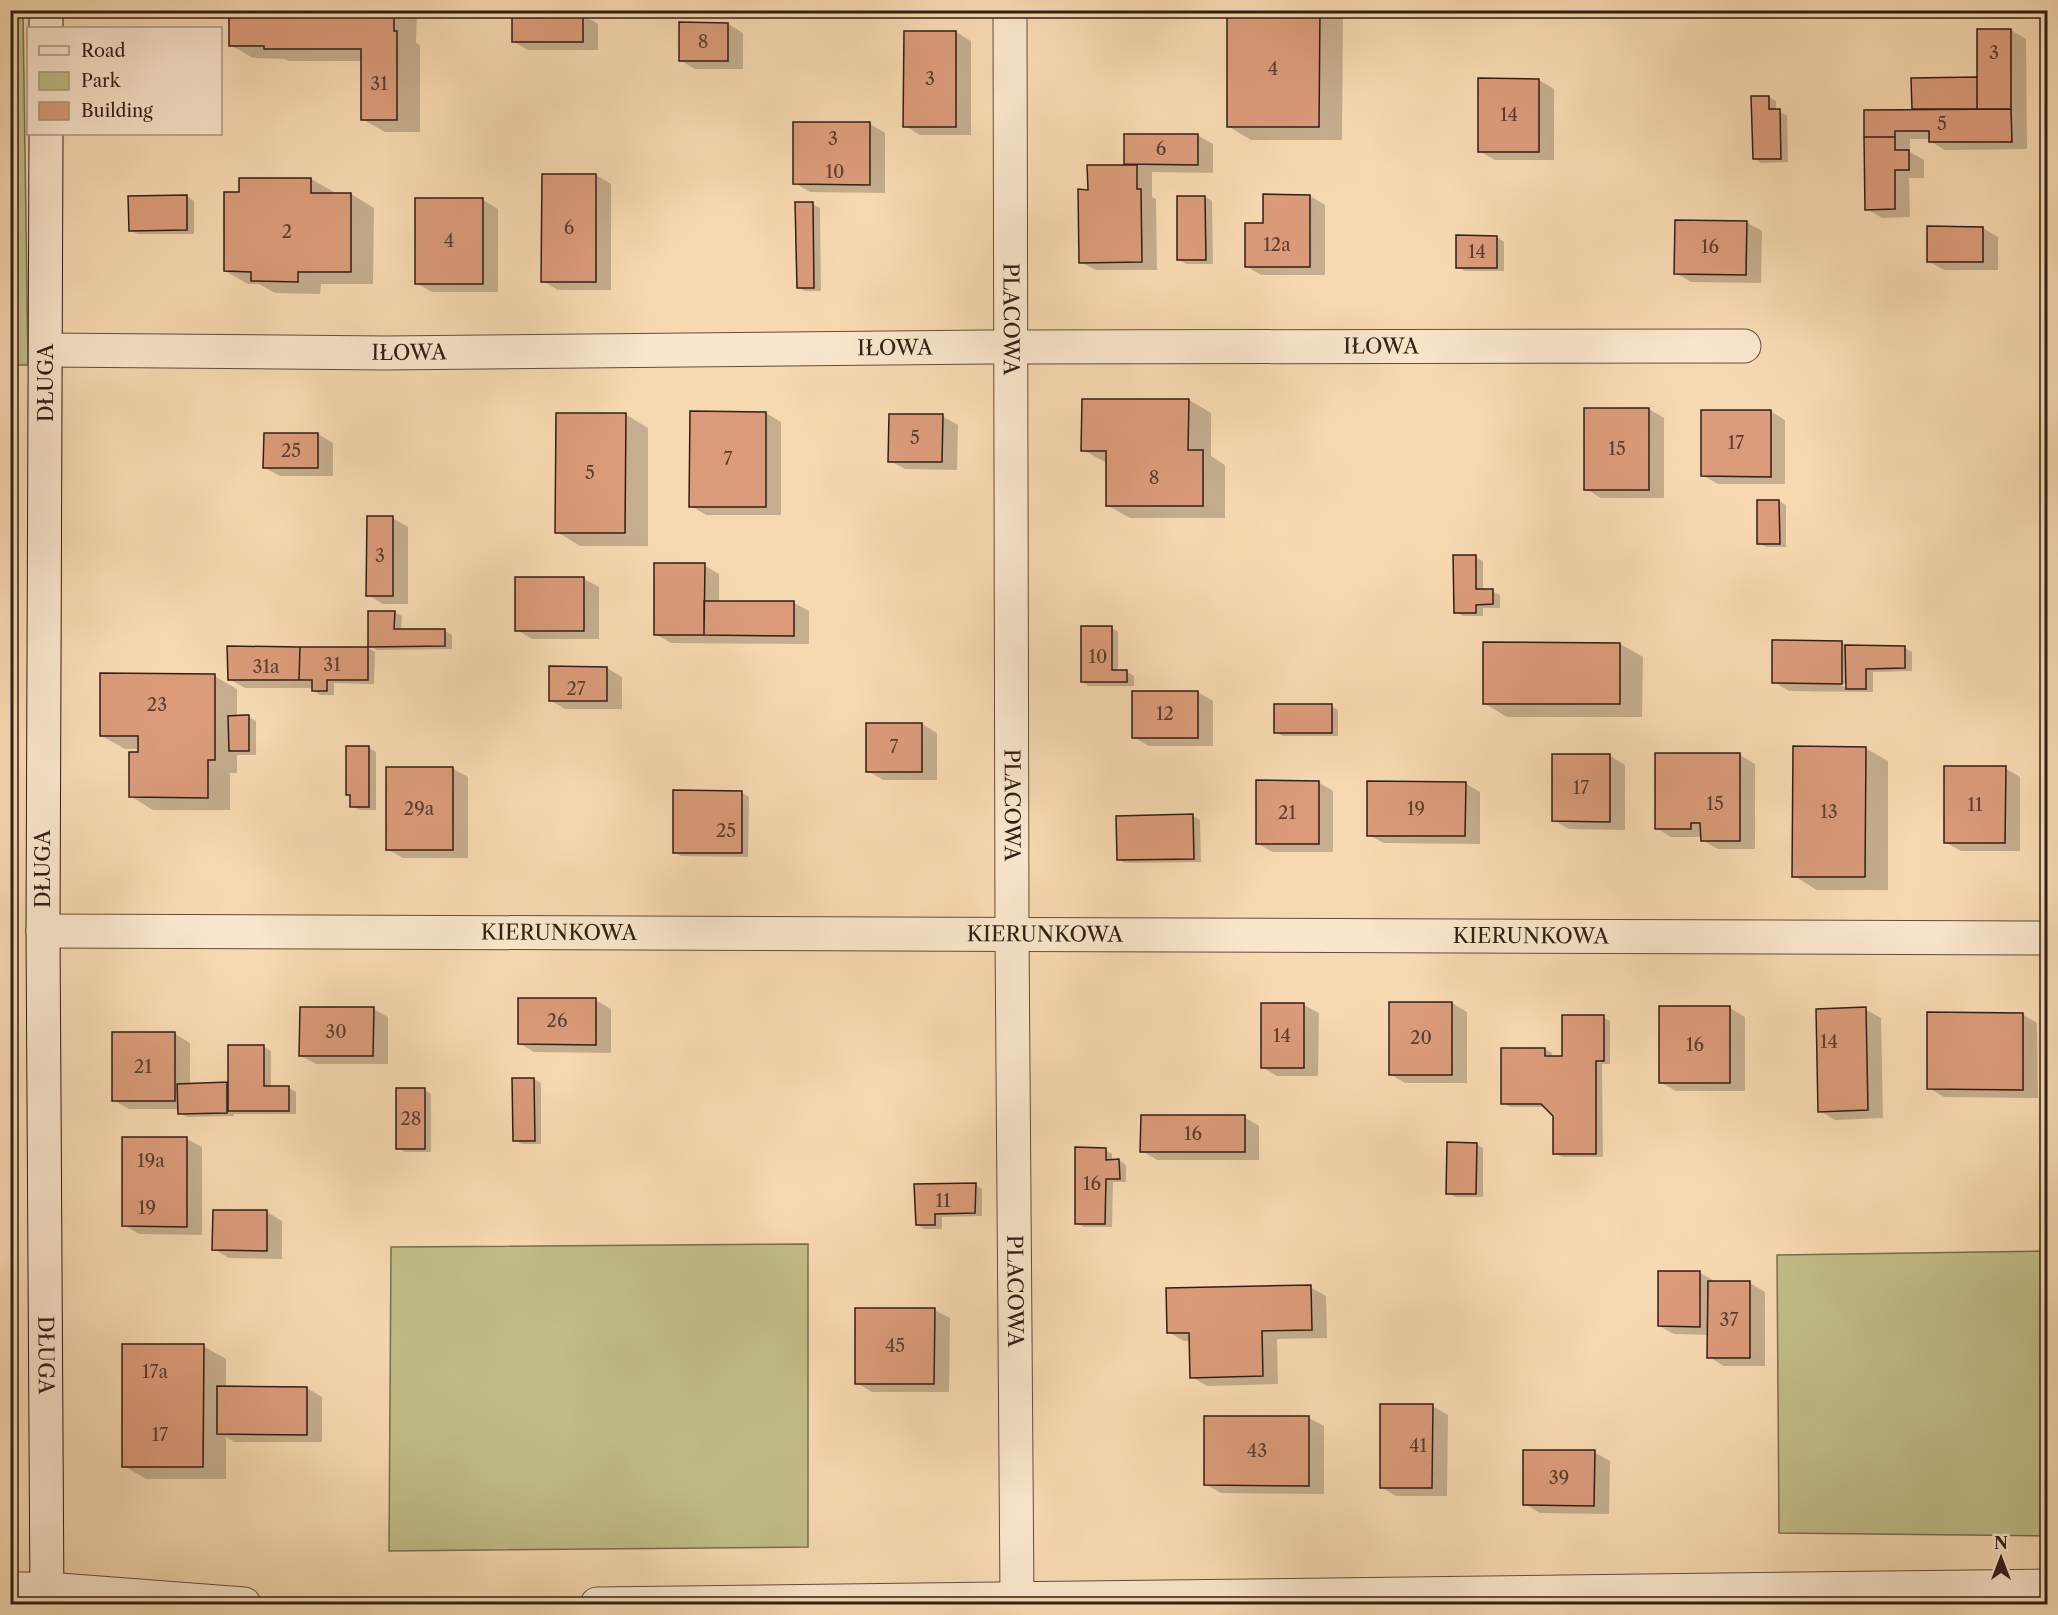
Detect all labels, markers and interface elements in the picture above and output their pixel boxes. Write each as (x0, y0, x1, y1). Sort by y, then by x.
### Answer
legend (27, 27, 222, 135)
house number: 8 (698, 31, 708, 53)
text: Road (81, 40, 126, 62)
house number: 3 (1989, 42, 1999, 64)
house number: 4 (1268, 58, 1278, 80)
house number: 3 (925, 68, 935, 90)
text: Park (81, 70, 122, 92)
house number: 31 (370, 73, 388, 95)
text: Building (81, 100, 153, 122)
house number: 14 (1500, 104, 1518, 126)
house number: 5 (1937, 113, 1947, 135)
house number: 3 (828, 128, 838, 150)
house number: 6 (1156, 138, 1166, 160)
house number: 10 (826, 161, 844, 183)
house number: 6 (564, 217, 574, 239)
house number: 2 (282, 221, 292, 243)
house number: 4 (444, 230, 454, 252)
house number: 12a (1263, 234, 1291, 256)
house number: 16 (1701, 236, 1719, 258)
house number: 14 (1468, 241, 1486, 263)
street label: PLACOWA (999, 263, 1024, 376)
street label: IŁOWA (1343, 333, 1419, 359)
street label: IŁOWA (857, 335, 933, 360)
street label: IŁOWA (371, 339, 447, 365)
street label: DŁUGA (33, 343, 58, 422)
house number: 5 (910, 427, 920, 449)
house number: 17 (1728, 432, 1744, 454)
house number: 15 (1608, 438, 1626, 460)
house number: 25 (281, 440, 301, 462)
house number: 7 (724, 448, 733, 470)
house number: 5 (585, 462, 595, 484)
house number: 8 (1149, 467, 1159, 489)
house number: 3 (375, 545, 385, 567)
house number: 10 (1089, 646, 1107, 668)
house number: 31 (323, 654, 341, 676)
house number: 31a (253, 656, 280, 678)
house number: 27 (566, 678, 586, 700)
house number: 23 (147, 694, 167, 716)
house number: 12 (1156, 703, 1174, 725)
house number: 7 (890, 736, 899, 758)
street label: PLACOWA (1000, 749, 1025, 862)
house number: 17 (1573, 777, 1589, 799)
house number: 15 (1706, 793, 1724, 815)
house number: 11 (1967, 794, 1983, 816)
house number: 29a (404, 798, 435, 820)
house number: 19 (1407, 798, 1425, 820)
house number: 13 (1820, 801, 1838, 823)
house number: 21 (1278, 802, 1296, 824)
house number: 25 (716, 820, 736, 842)
street label: DŁUGA (30, 829, 55, 908)
street label: KIERUNKOWA (481, 920, 638, 945)
street label: KIERUNKOWA (967, 921, 1124, 947)
street label: KIERUNKOWA (1453, 923, 1610, 948)
house number: 26 (547, 1010, 567, 1032)
house number: 30 (325, 1021, 347, 1043)
house number: 14 (1273, 1025, 1291, 1047)
house number: 20 (1410, 1027, 1432, 1049)
house number: 14 (1820, 1031, 1838, 1053)
house number: 16 (1686, 1034, 1704, 1056)
house number: 21 (134, 1056, 152, 1078)
house number: 28 (400, 1108, 422, 1130)
house number: 16 (1184, 1123, 1202, 1145)
house number: 19a (137, 1150, 165, 1172)
house number: 16 (1083, 1173, 1101, 1195)
house number: 11 (935, 1190, 951, 1212)
house number: 19 (138, 1197, 156, 1219)
street label: PLACOWA (1002, 1235, 1028, 1348)
house number: 37 (1720, 1309, 1739, 1331)
street label: DŁUGA (33, 1316, 59, 1395)
house number: 45 (885, 1335, 905, 1357)
house number: 17a (142, 1361, 168, 1383)
house number: 17 (152, 1424, 168, 1446)
house number: 41 (1409, 1435, 1427, 1457)
house number: 43 (1247, 1440, 1267, 1462)
house number: 39 (1549, 1467, 1569, 1489)
north arrow (1971, 1528, 2031, 1588)
text: N (1994, 1533, 2008, 1553)

